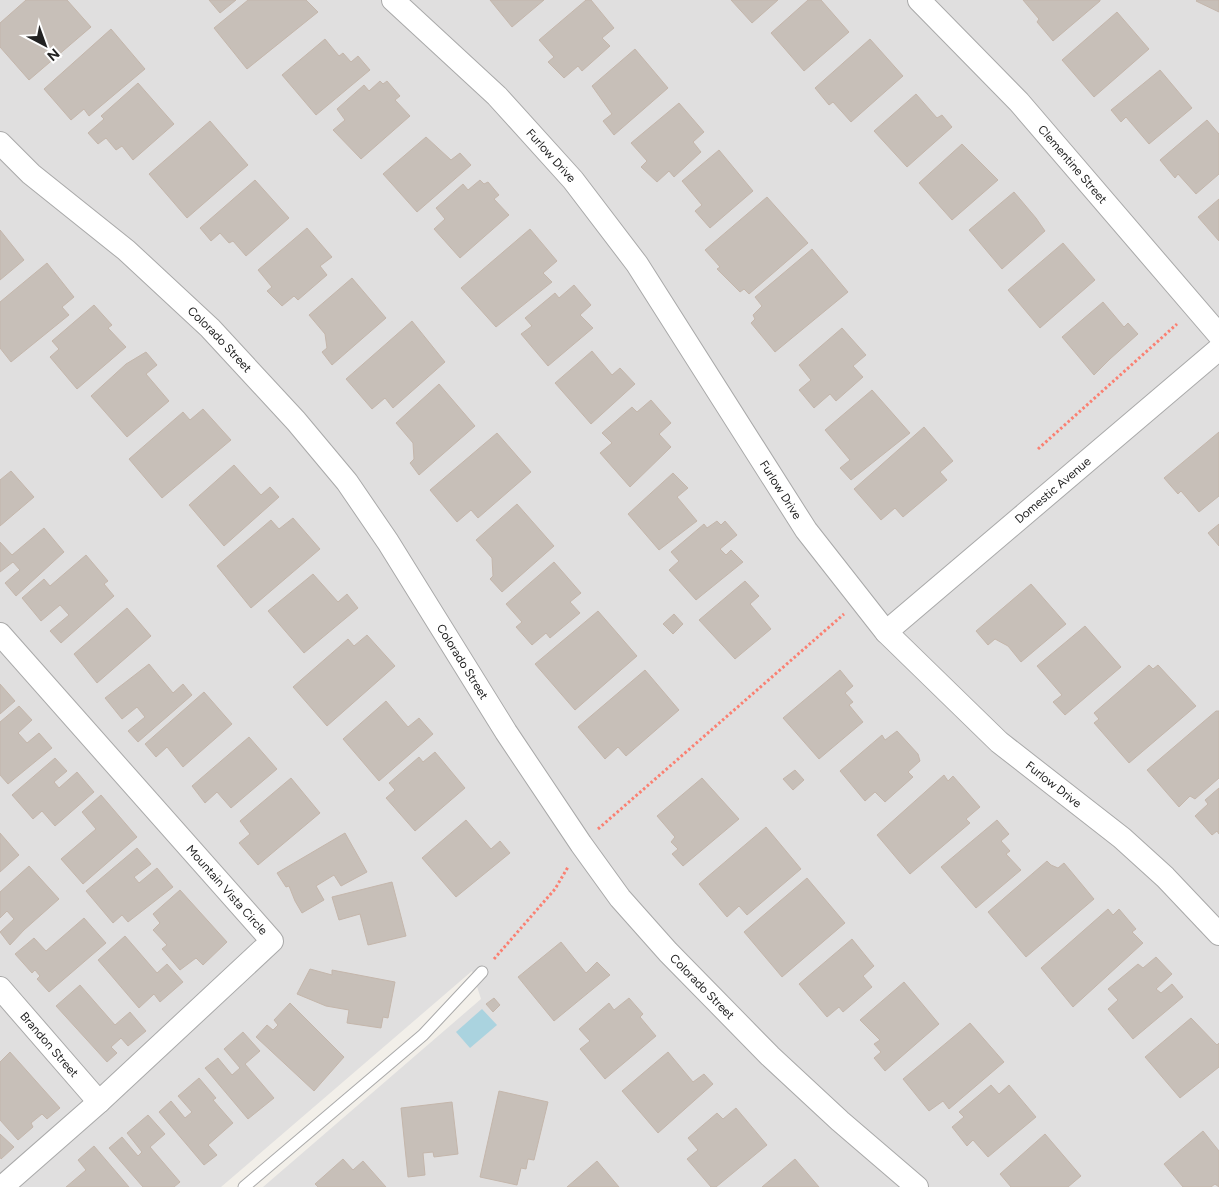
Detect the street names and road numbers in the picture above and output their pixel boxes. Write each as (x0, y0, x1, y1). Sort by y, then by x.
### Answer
street label: Clementine Street (1035, 122, 1110, 207)
street label: Furlow Drive (523, 126, 579, 185)
street label: Colorado Street (185, 304, 255, 376)
street label: Domestic Avenue (1012, 454, 1094, 526)
street label: Furlow Drive (757, 458, 805, 522)
street label: Colorado Street (434, 622, 491, 702)
street label: Furlow Drive (1023, 758, 1084, 811)
street label: Mountain Vista Circle (183, 842, 271, 938)
street label: Colorado Street (667, 951, 738, 1023)
street label: Brandon Street (17, 1009, 82, 1080)

